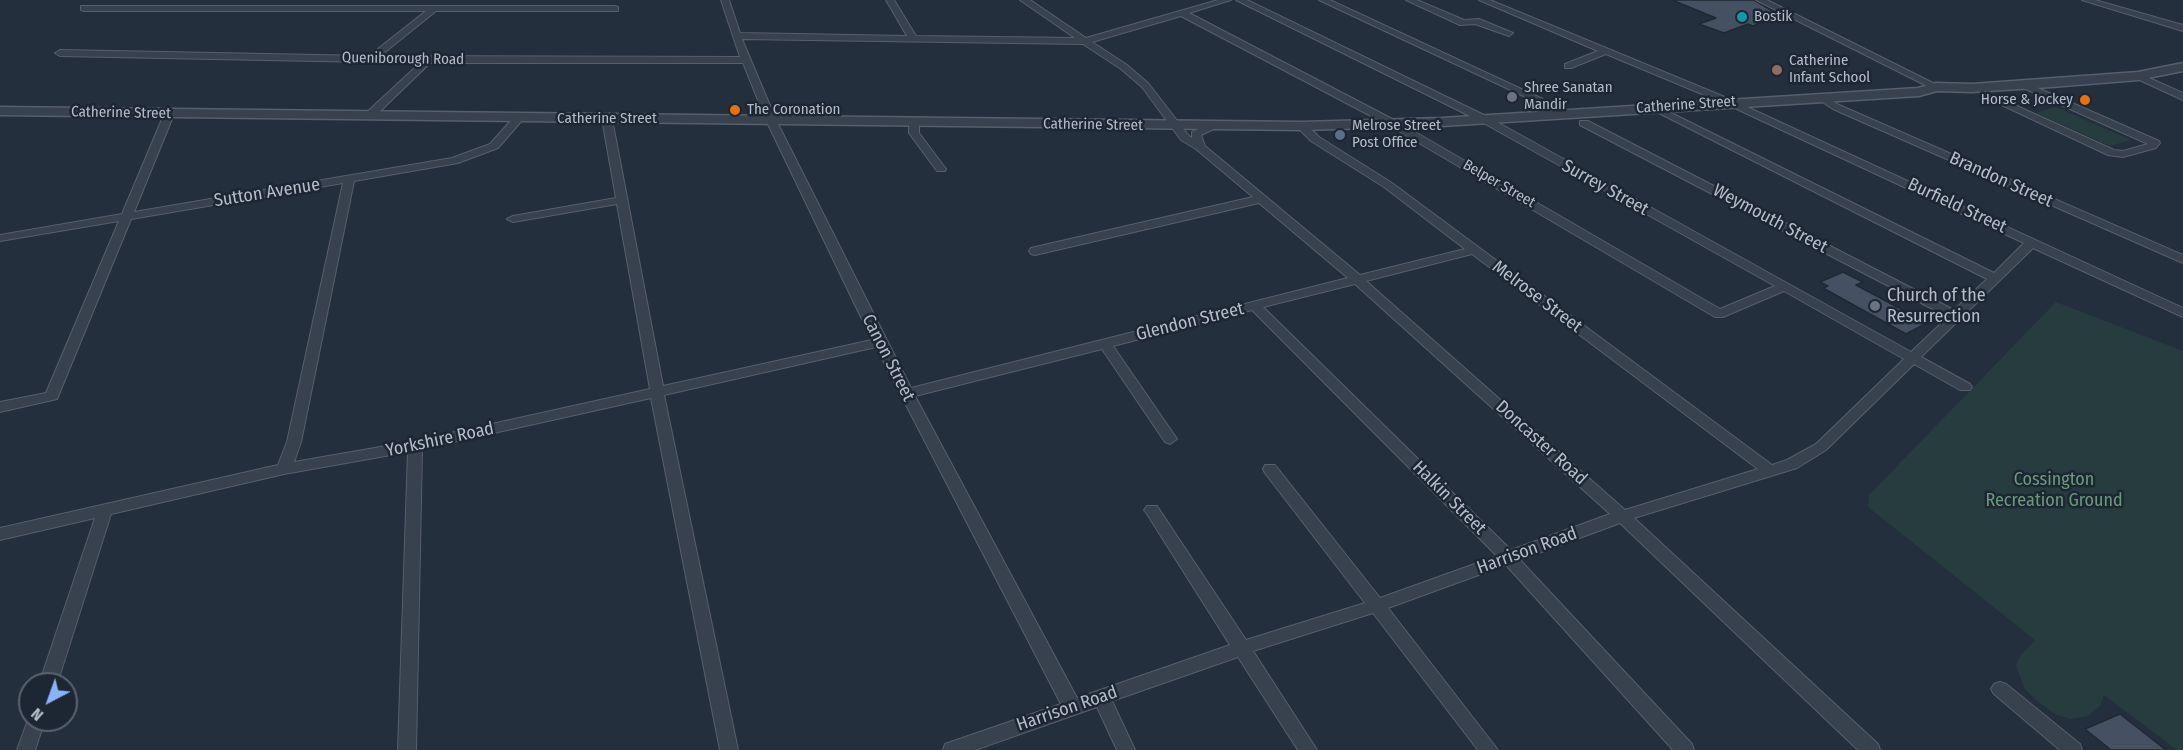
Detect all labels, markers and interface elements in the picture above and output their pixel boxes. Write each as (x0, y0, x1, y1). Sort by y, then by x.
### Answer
place label: Bostik (1754, 8, 1792, 26)
marker: Bostik (1735, 10, 1749, 24)
street label: Queniborough Road (342, 49, 464, 69)
place label: Catherine Infant School (1789, 52, 1870, 87)
marker: Catherine Infant School (1770, 63, 1784, 77)
place label: Shree Sanatan Mandir (1524, 79, 1613, 114)
marker: Shree Sanatan Mandir (1505, 90, 1519, 104)
place label: Horse & Jockey (1981, 91, 2073, 109)
street label: Catherine Street (1636, 93, 1736, 117)
marker: Horse & Jockey (2078, 93, 2092, 107)
place label: The Coronation (747, 101, 840, 119)
street label: Catherine Street (71, 103, 171, 123)
marker: The Coronation (728, 103, 742, 117)
street label: Catherine Street (557, 110, 657, 128)
street label: Catherine Street (1043, 115, 1143, 135)
place label: Melrose Street Post Office (1352, 117, 1441, 152)
marker: Melrose Street Post Office (1333, 128, 1347, 142)
street label: Brandon Street (1946, 148, 2056, 212)
street label: Surrey Street (1558, 155, 1652, 221)
street label: Belper Street (1460, 156, 1538, 212)
street label: Sutton Avenue (212, 174, 322, 212)
street label: Burfield Street (1904, 174, 2010, 238)
street label: Weymouth Street (1709, 180, 1831, 258)
street label: Melrose Street (1488, 256, 1586, 338)
place label: Church of the Resurrection (1887, 285, 1986, 328)
street label: Glendon Street (1134, 298, 1246, 346)
marker: Church of the Resurrection (1868, 299, 1882, 313)
street label: Canon Street (857, 311, 919, 405)
street label: Doncaster Road (1491, 396, 1591, 490)
street label: Yorkshire Road (384, 418, 496, 462)
street label: Halkin Street (1408, 457, 1490, 539)
park label: Cossington Recreation Ground (1985, 469, 2123, 512)
street label: Harrison Road (1474, 523, 1580, 579)
north arrow (18, 672, 78, 732)
street label: Harrison Road (1014, 682, 1120, 736)
text: N (27, 704, 47, 725)

